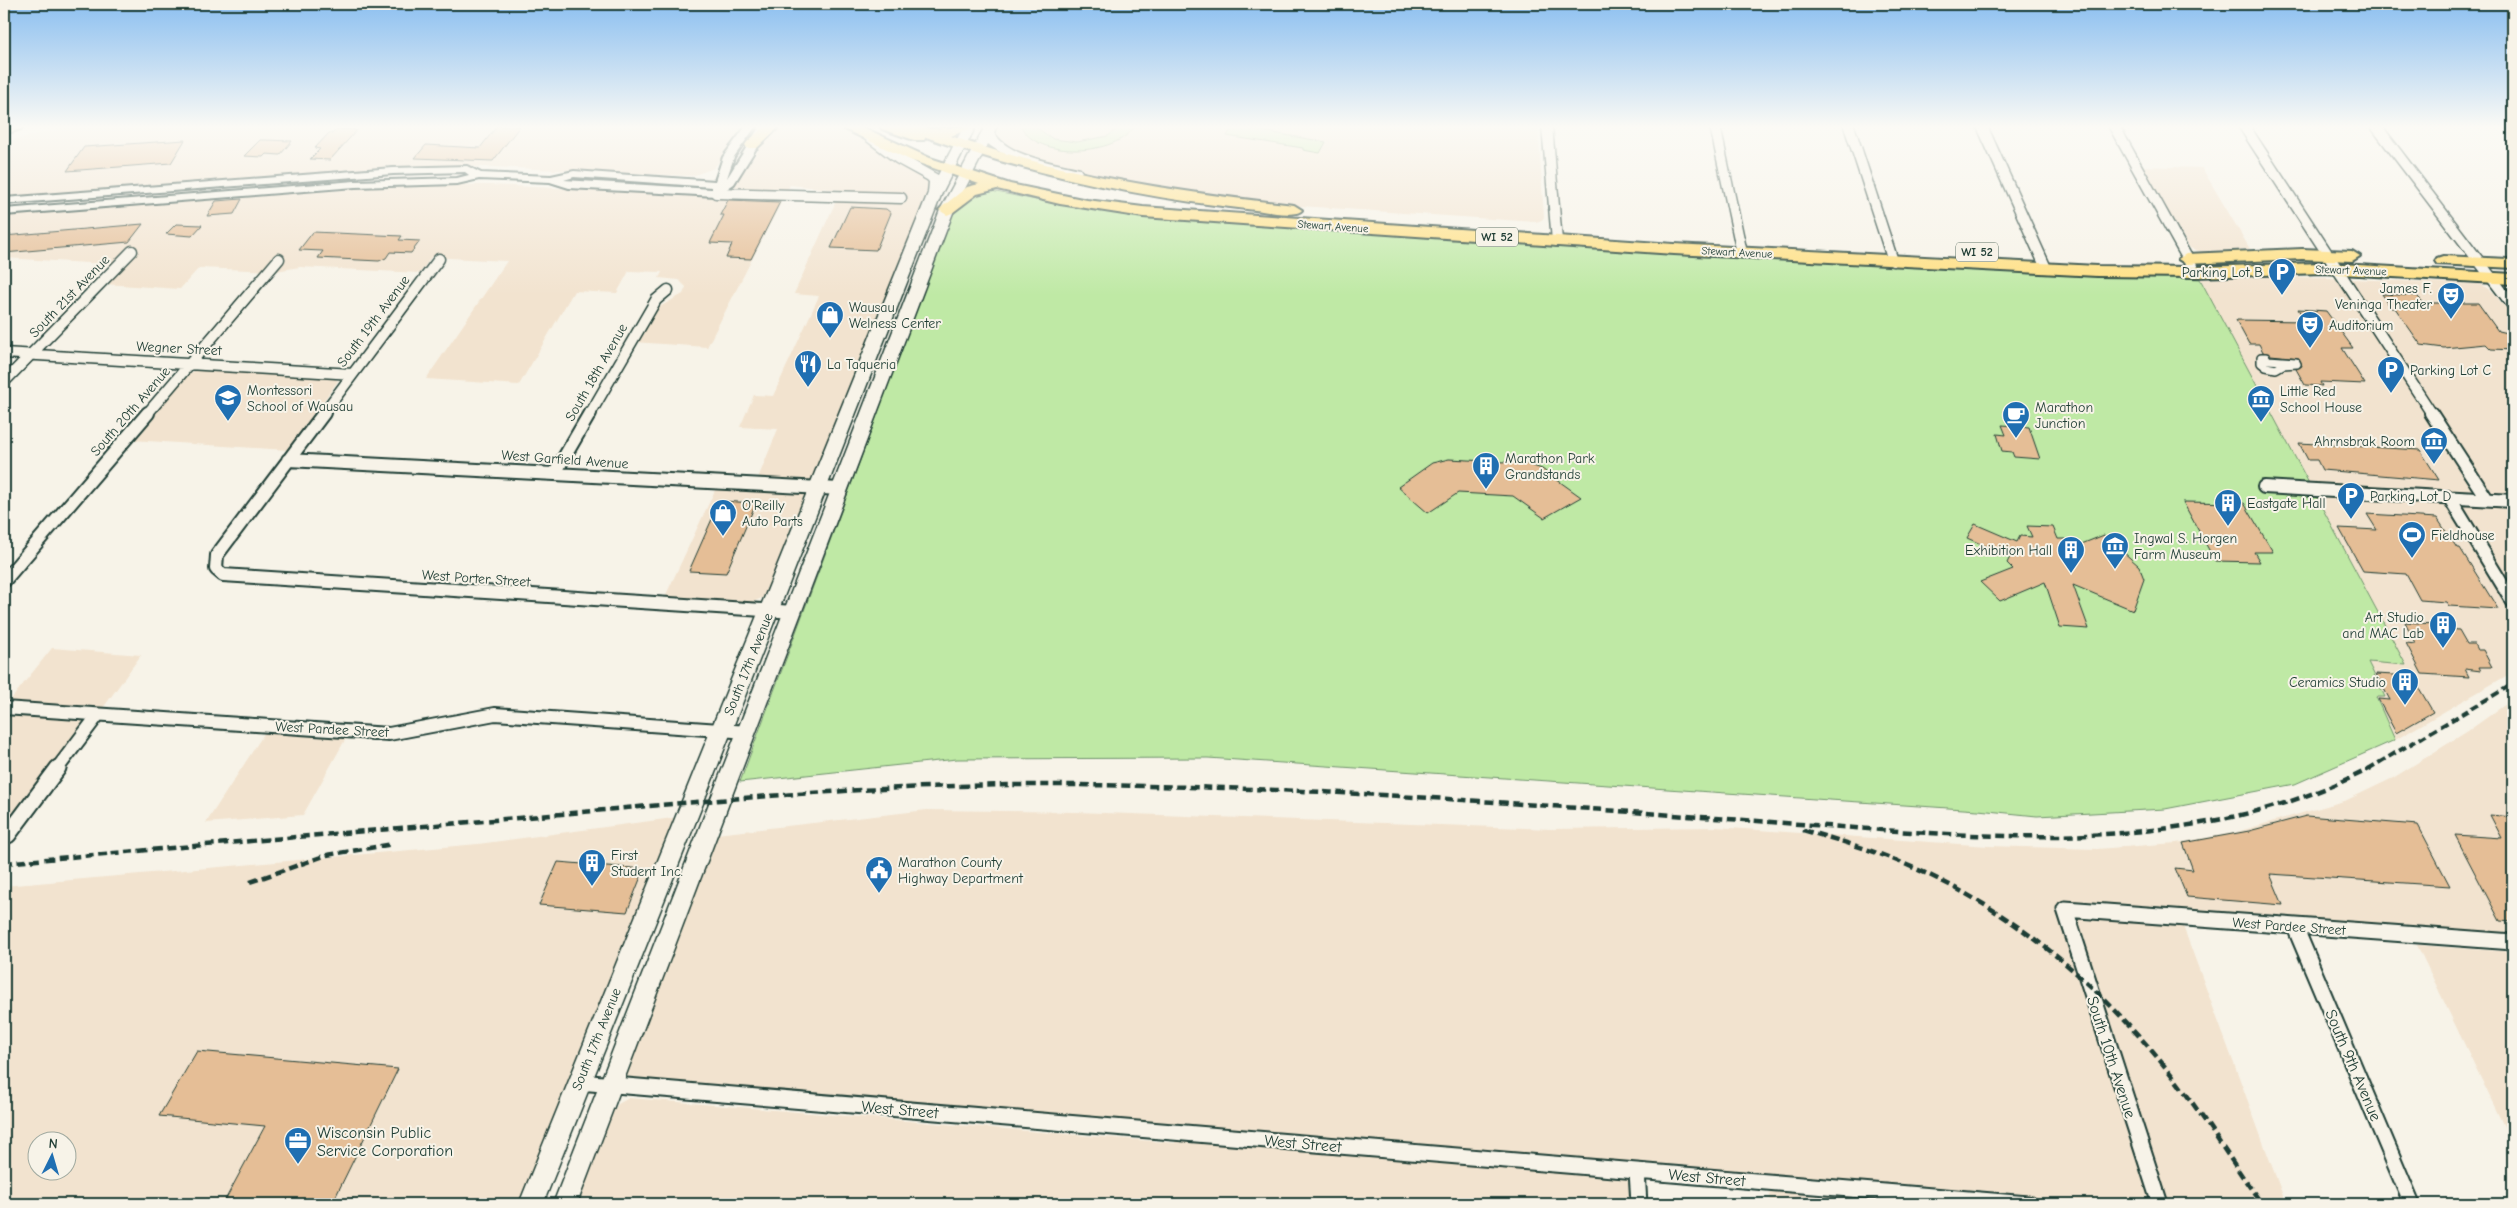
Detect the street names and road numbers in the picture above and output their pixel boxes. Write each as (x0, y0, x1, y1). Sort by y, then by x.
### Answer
street label: Stewart Avenue (1297, 218, 1369, 235)
road number: WI 52 (1476, 228, 1518, 246)
road number: WI 52 (1956, 242, 1998, 262)
street label: Stewart Avenue (1701, 244, 1773, 261)
street label: South 21st Avenue (26, 251, 113, 341)
street label: Stewart Avenue (2315, 263, 2387, 278)
street label: South 19th Avenue (333, 272, 413, 370)
street label: South 18th Avenue (562, 320, 631, 424)
street label: Wegner Street (136, 338, 223, 359)
street label: South 20th Avenue (87, 363, 174, 460)
street label: West Garfield Avenue (501, 447, 629, 472)
street label: West Porter Street (421, 566, 532, 591)
street label: South 17th Avenue (720, 610, 777, 718)
street label: West Pardee Street (275, 718, 390, 741)
street label: West Pardee Street (2232, 914, 2347, 939)
street label: South 17th Avenue (568, 985, 625, 1093)
street label: South 10th Avenue (2083, 994, 2139, 1121)
street label: South 9th Avenue (2321, 1007, 2385, 1124)
street label: West Street (861, 1098, 940, 1122)
street label: West Street (1264, 1132, 1343, 1156)
street label: West Street (1668, 1166, 1747, 1190)

